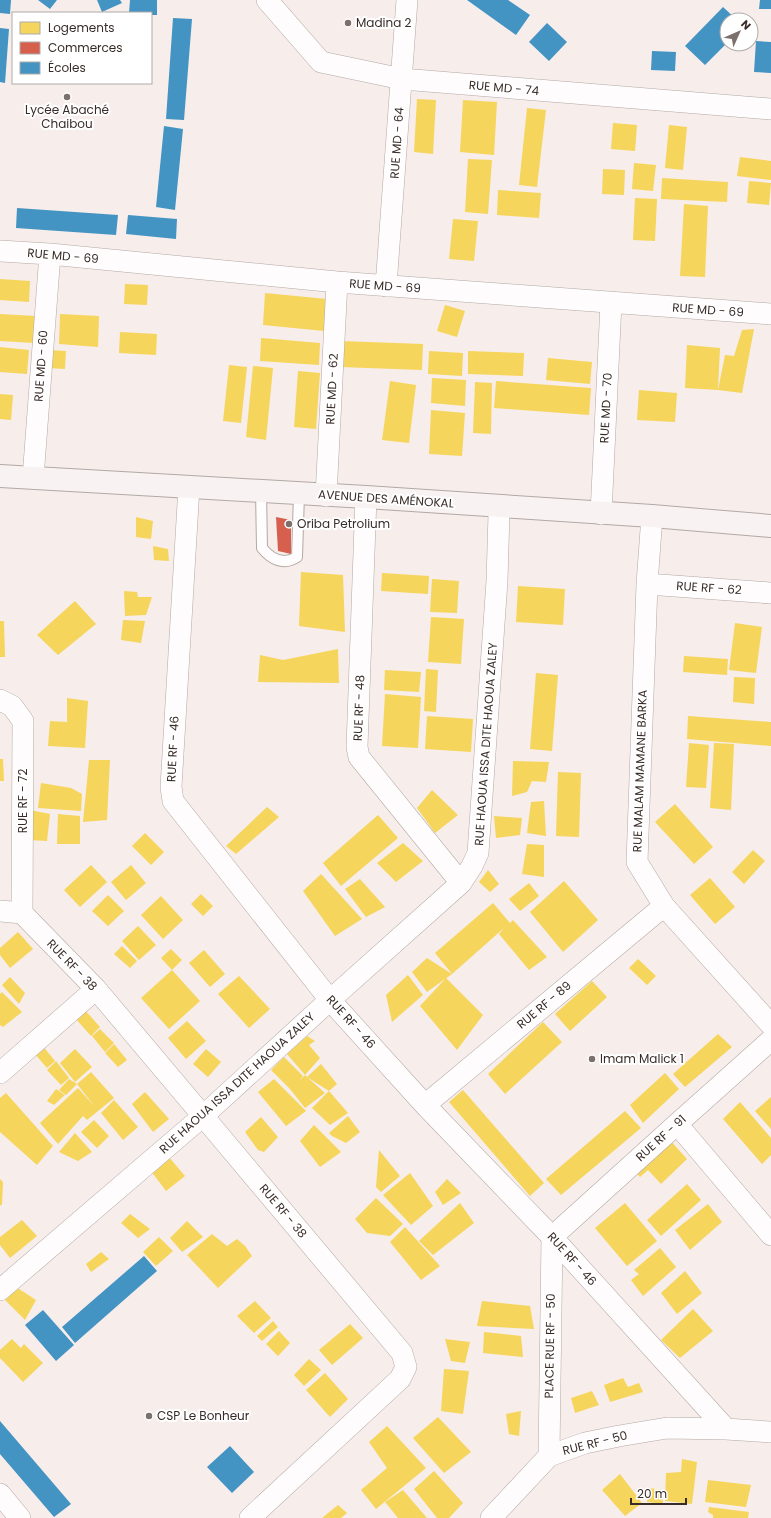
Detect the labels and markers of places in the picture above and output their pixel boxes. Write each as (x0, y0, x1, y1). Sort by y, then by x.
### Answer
place label: Madina 2 (356, 14, 412, 31)
marker: Madina 2 (343, 18, 353, 28)
marker: Lycée Abaché Chaibou (62, 92, 72, 102)
place label: Lycée Abaché Chaibou (25, 101, 109, 132)
place label: Oriba Petrolium (297, 515, 390, 532)
marker: Oriba Petrolium (284, 519, 294, 529)
place label: Imam Malick 1 (600, 1050, 684, 1067)
marker: Imam Malick 1 (587, 1054, 597, 1064)
place label: CSP Le Bonheur (157, 1407, 250, 1424)
marker: CSP Le Bonheur (144, 1411, 154, 1421)

